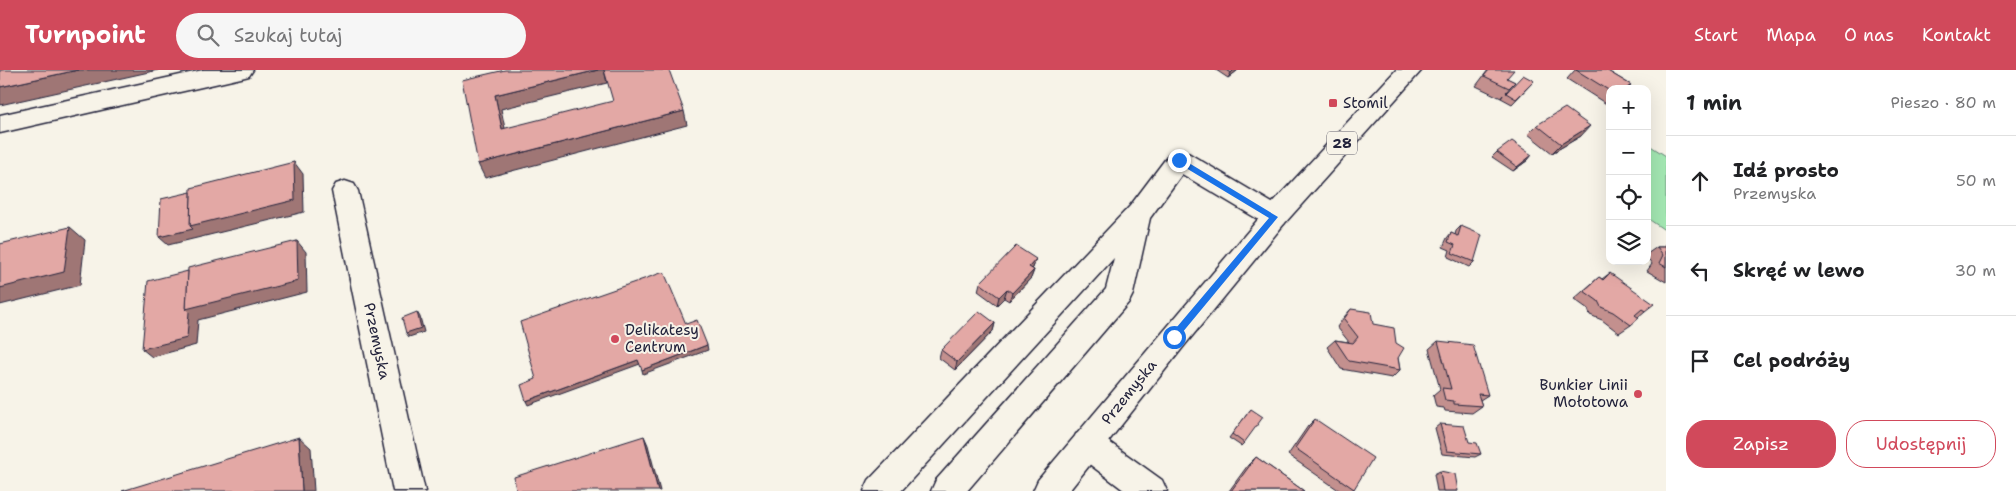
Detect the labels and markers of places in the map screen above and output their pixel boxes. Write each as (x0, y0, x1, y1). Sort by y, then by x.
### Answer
place label: Stomil (1343, 93, 1388, 113)
marker: Stomil (1327, 97, 1339, 109)
place label: Delikatesy Centrum (625, 320, 699, 357)
marker: Delikatesy Centrum (609, 333, 621, 345)
place label: Bunkier Linii Mołotowa (1539, 375, 1629, 412)
marker: Bunkier Linii Mołotowa (1632, 388, 1644, 400)

